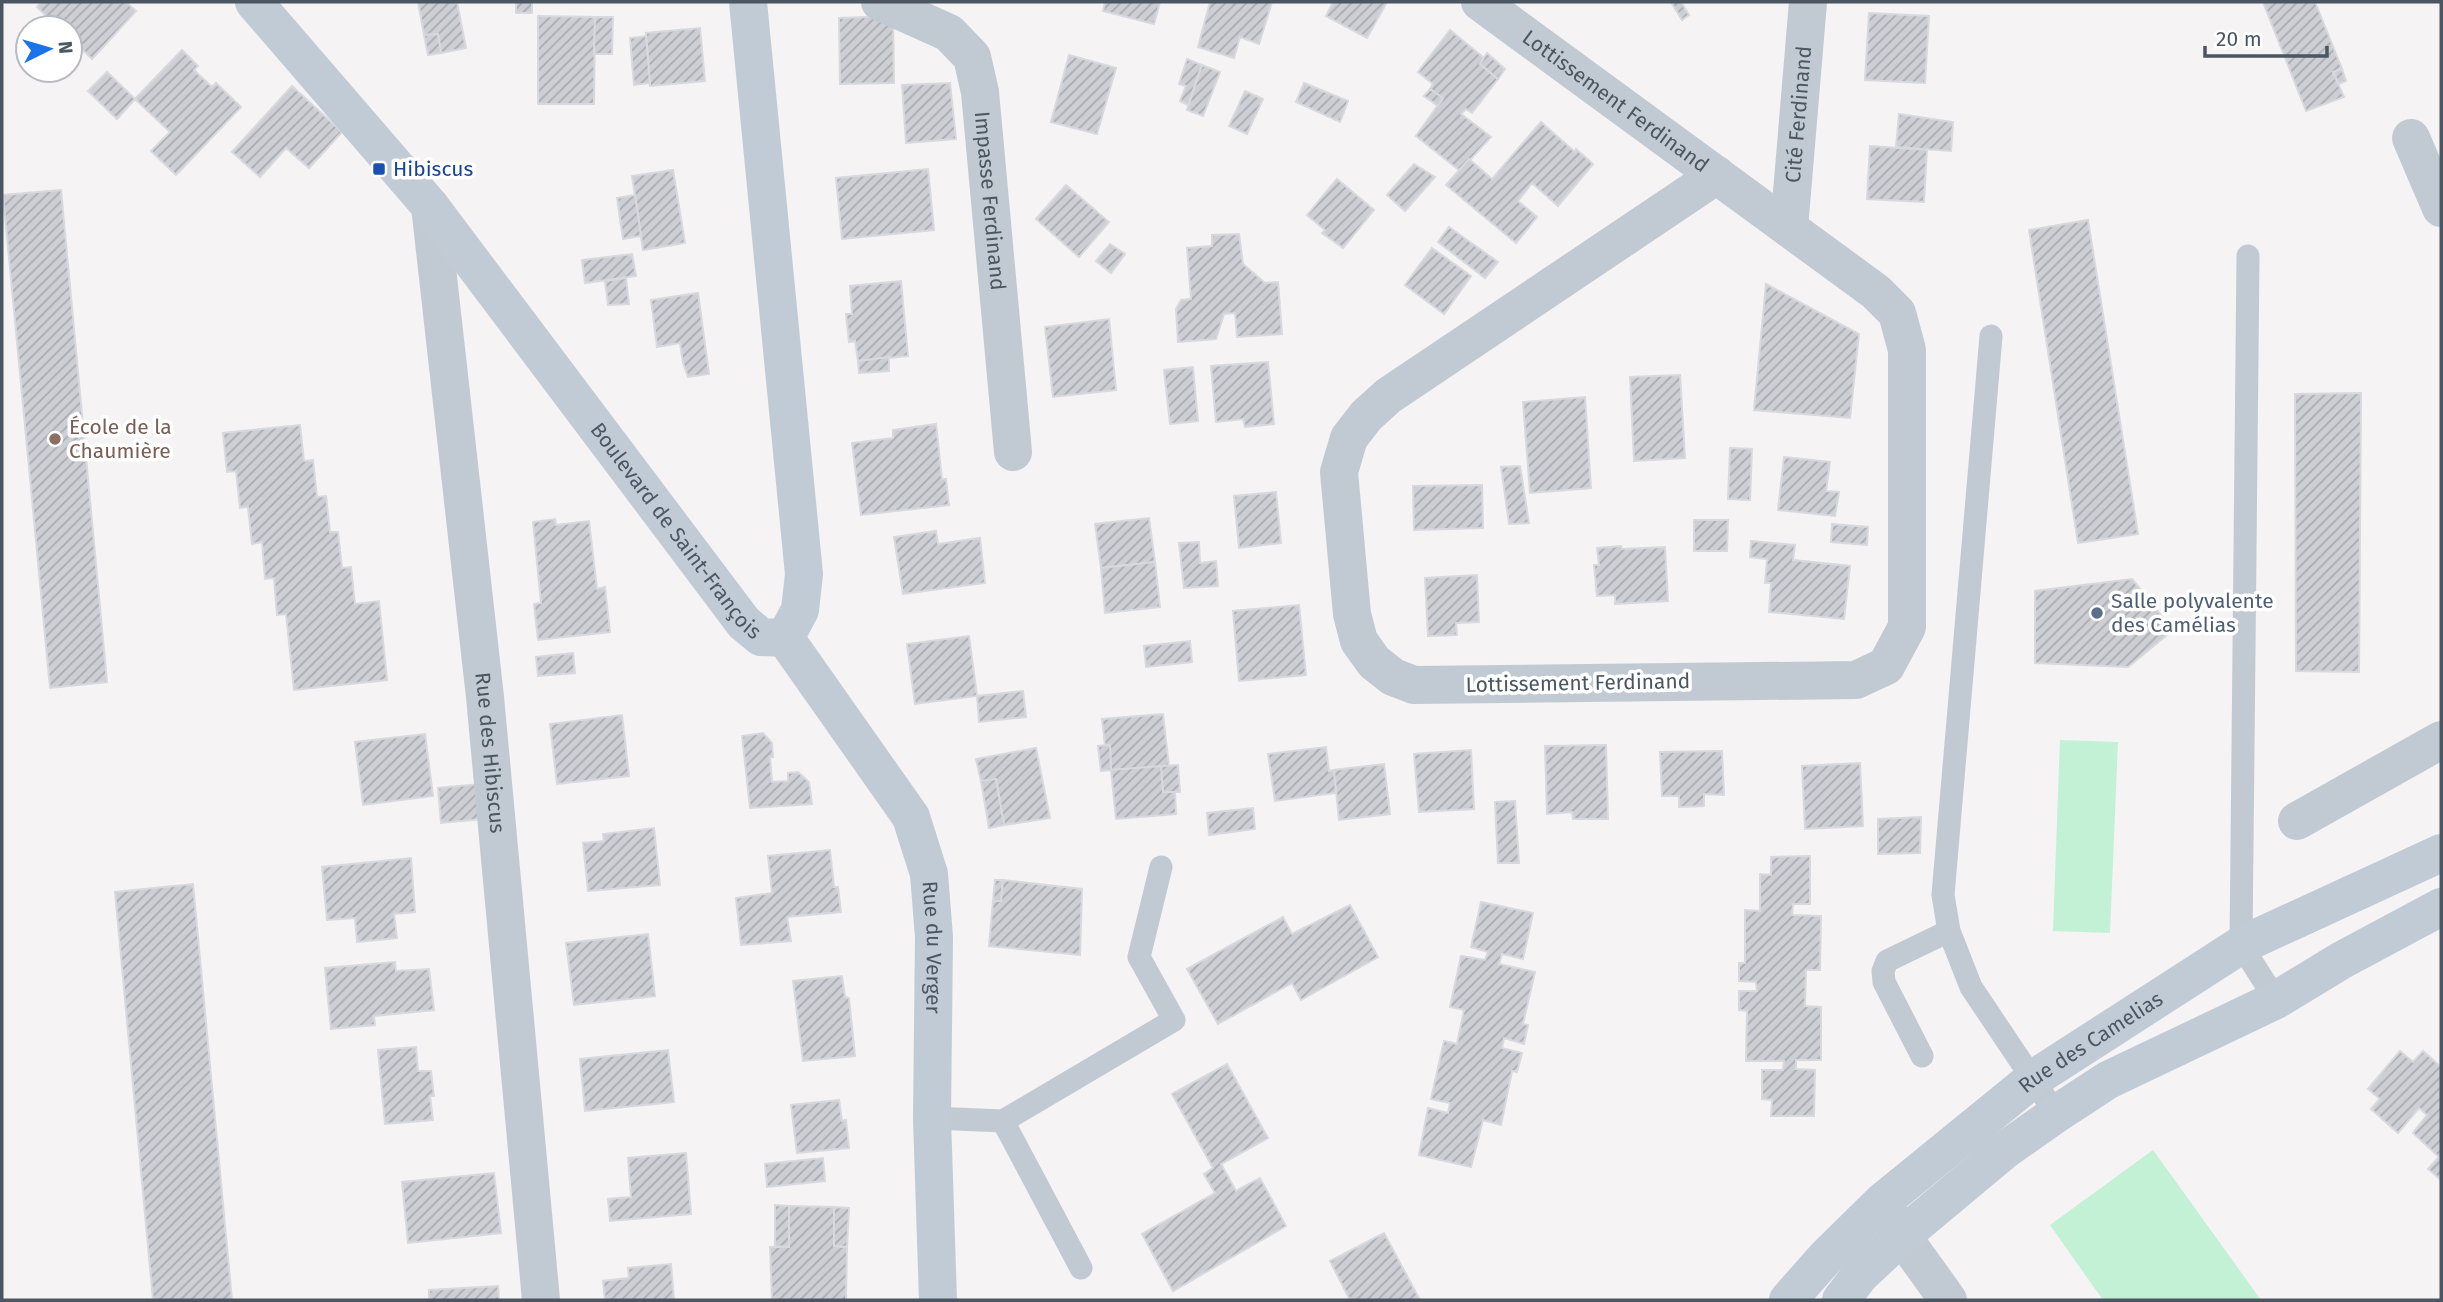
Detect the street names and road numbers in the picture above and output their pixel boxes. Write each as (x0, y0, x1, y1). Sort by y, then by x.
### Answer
street label: Lottissement Ferdinand (1517, 24, 1714, 178)
street label: Cité Ferdinand (1780, 45, 1817, 184)
street label: Impasse Ferdinand (969, 110, 1011, 291)
street label: Boulevard de Saint-François (585, 417, 767, 645)
street label: Lottissement Ferdinand (1465, 668, 1691, 698)
street label: Rue des Hibiscus (469, 671, 511, 835)
street label: Rue du Verger (917, 880, 947, 1014)
street label: Rue des Camelias (2013, 986, 2168, 1099)

